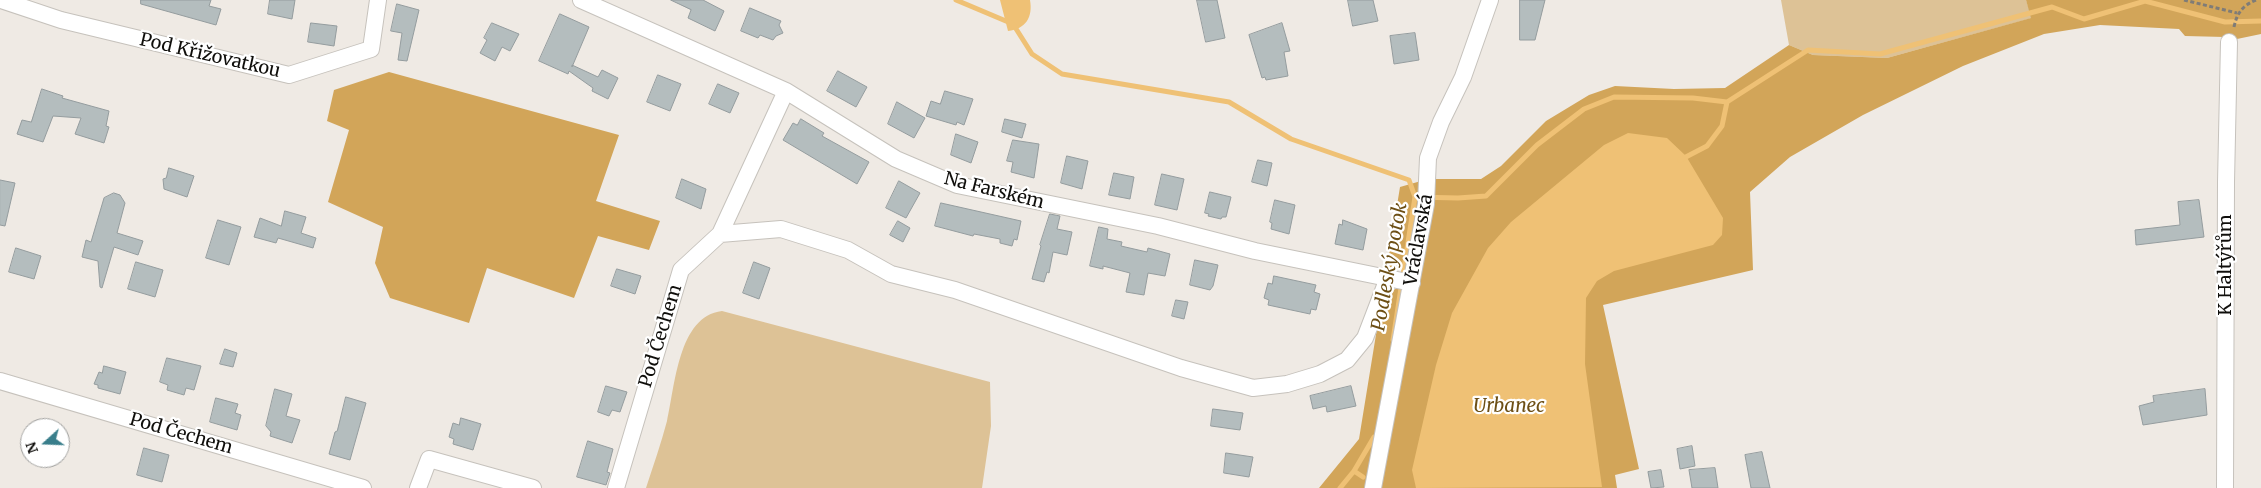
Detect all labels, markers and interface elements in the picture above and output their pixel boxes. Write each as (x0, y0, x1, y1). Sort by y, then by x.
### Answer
street label: Pod Křižovatkou (138, 29, 282, 83)
street label: Na Farském (942, 168, 1046, 214)
street label: Vráclavská (1400, 193, 1438, 287)
water label: Podleský potok (1368, 201, 1412, 333)
street label: K Haltýřům (2215, 214, 2237, 316)
street label: Pod Čechem (635, 282, 687, 390)
water label: Urbanec (1473, 396, 1545, 418)
street label: Pod Čechem (127, 409, 235, 459)
north arrow (20, 418, 70, 468)
text: N (21, 440, 42, 456)

